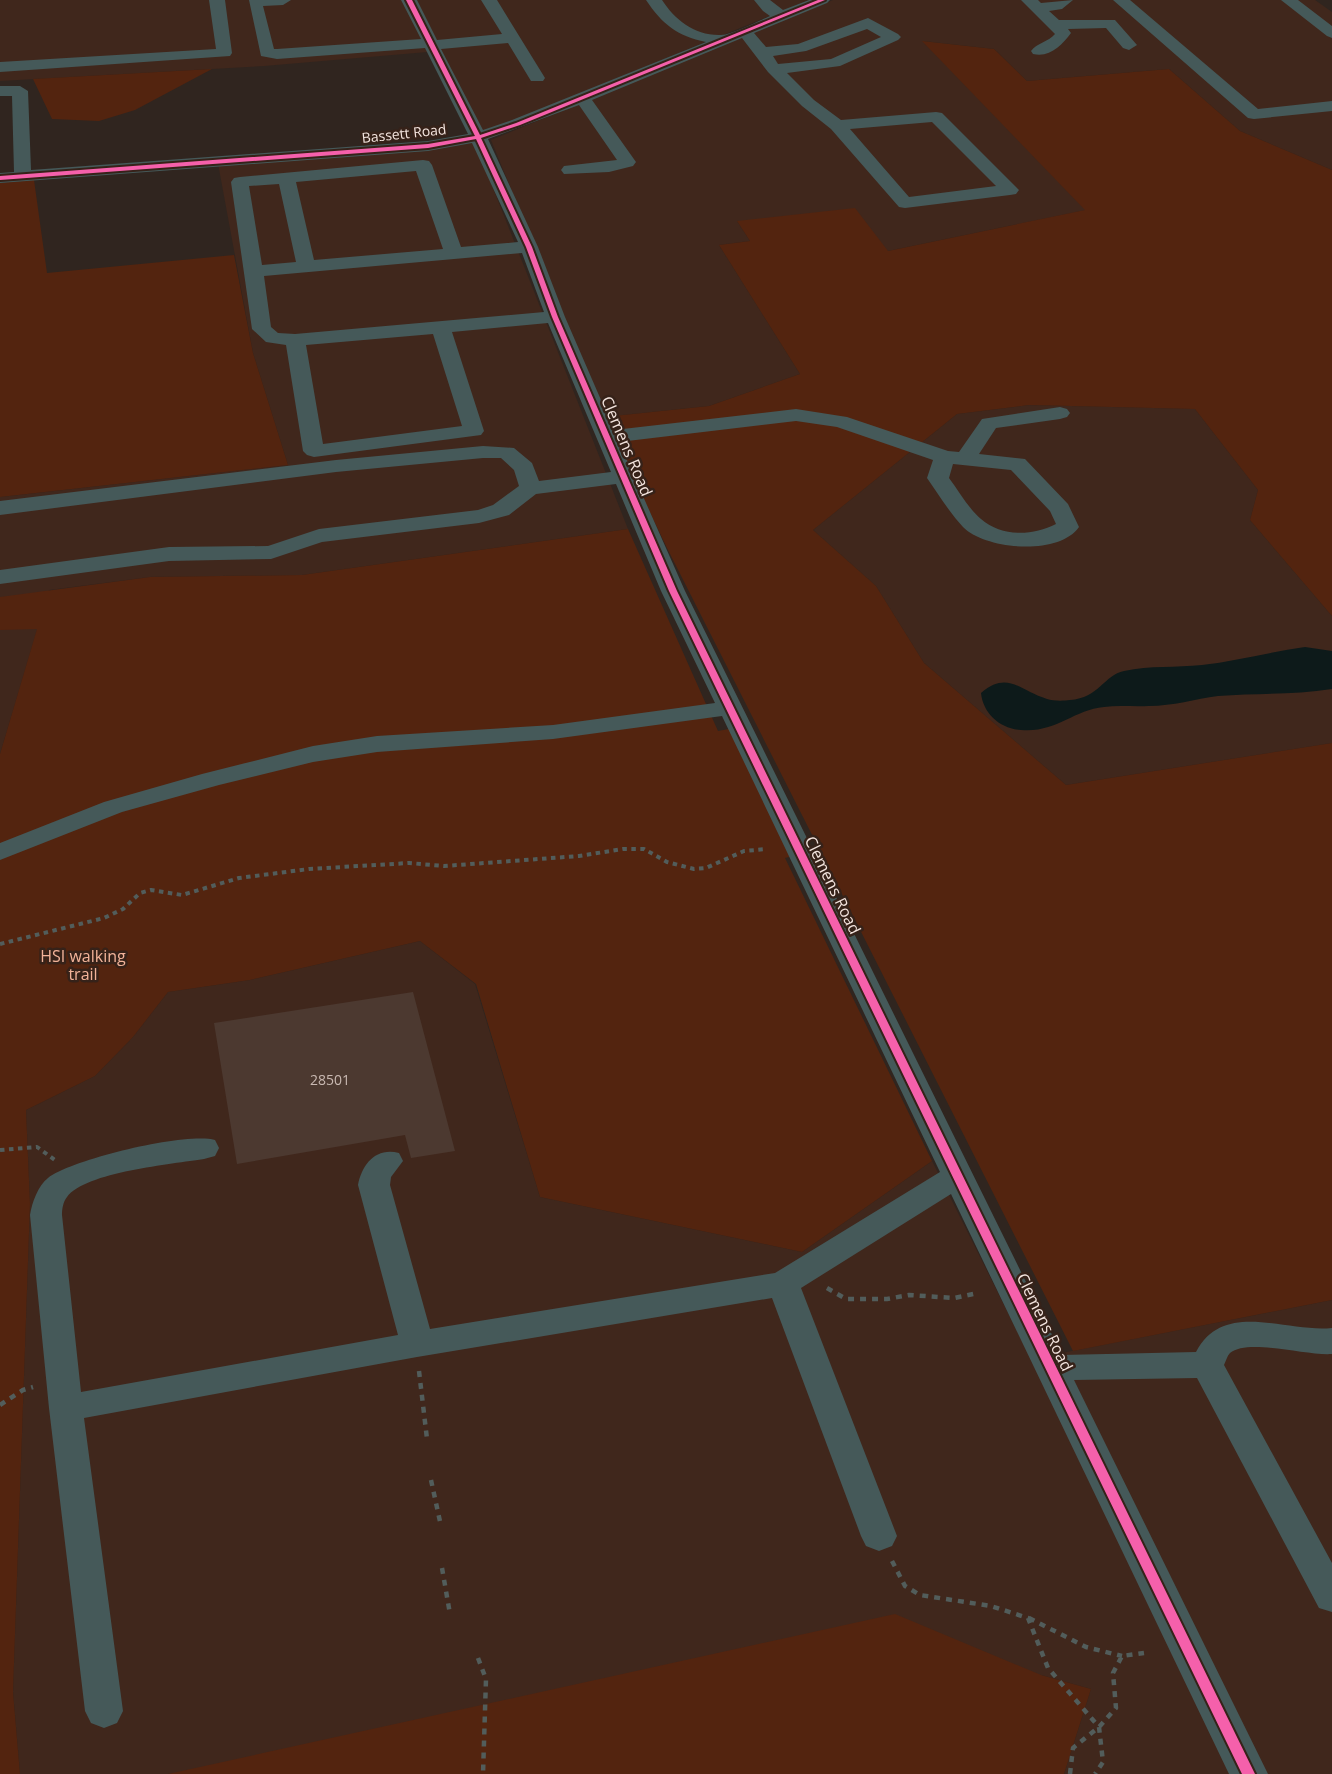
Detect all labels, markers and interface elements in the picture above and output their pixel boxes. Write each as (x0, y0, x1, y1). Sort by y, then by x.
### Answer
street label: Bassett Road (361, 119, 447, 147)
street label: Clemens Road (596, 393, 658, 499)
street label: Clemens Road (800, 832, 866, 938)
park label: HSI walking trail (40, 945, 126, 985)
house number: 28501 (310, 1070, 350, 1089)
street label: Clemens Road (1012, 1269, 1078, 1375)

